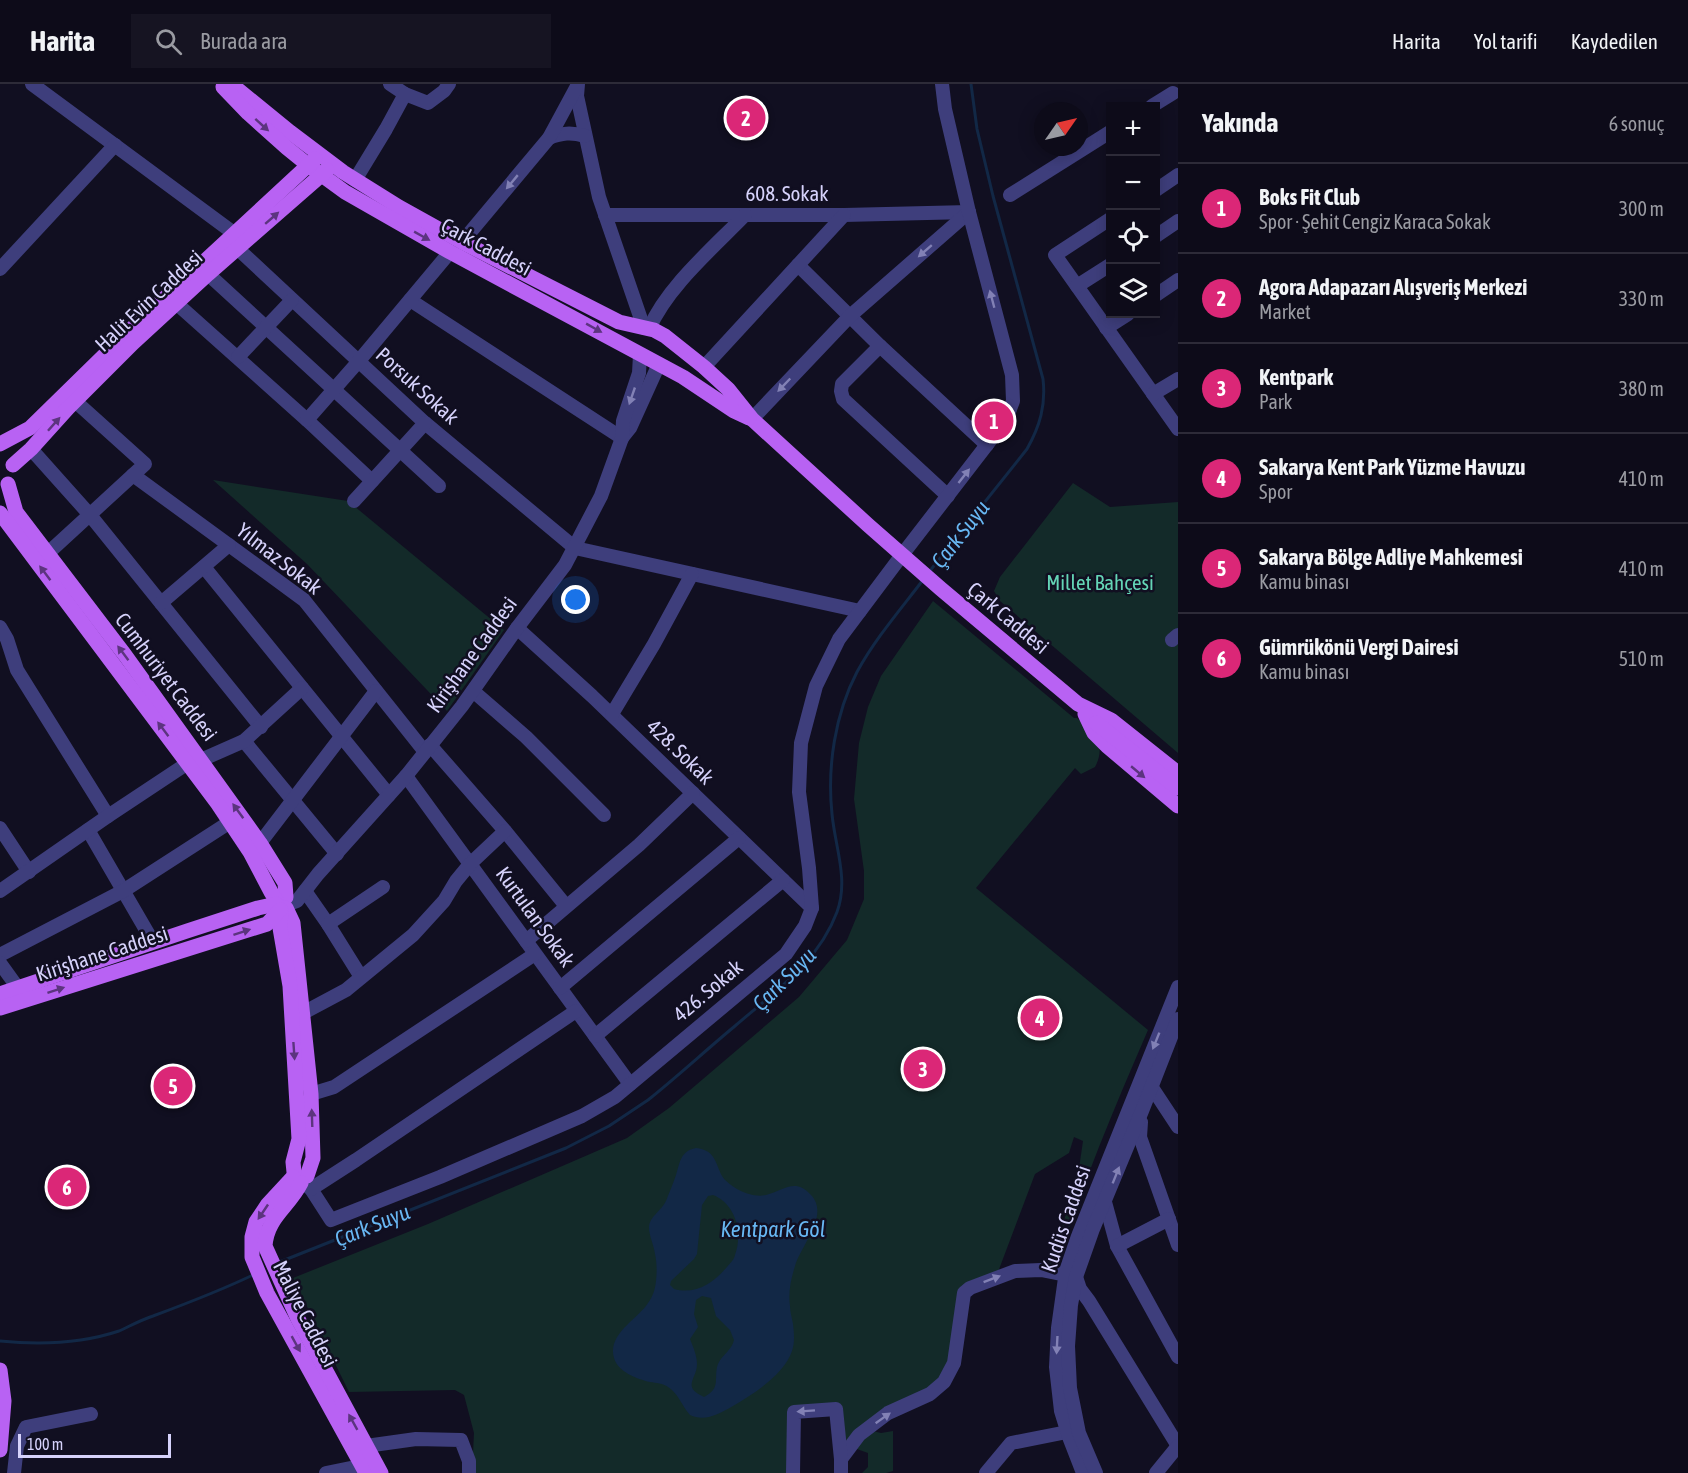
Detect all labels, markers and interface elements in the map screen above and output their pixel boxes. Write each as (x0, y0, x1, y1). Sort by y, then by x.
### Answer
search box (131, 14, 551, 68)
text: Harita (30, 25, 95, 57)
icon: search (152, 25, 185, 58)
text: Burada ara (200, 28, 288, 54)
text: Harita (1392, 29, 1441, 53)
text: Yol tarifi (1474, 29, 1538, 53)
text: Kaydedilen (1571, 29, 1658, 53)
pin: 2 (726, 96, 766, 141)
north arrow (1034, 102, 1088, 156)
map controls (1106, 102, 1160, 318)
button: + (1106, 102, 1160, 156)
text: Yakında (1202, 108, 1278, 138)
text: 6 sonuç (1609, 112, 1664, 135)
one-way arrow (254, 118, 269, 131)
button: − (1106, 156, 1160, 210)
one-way arrow (506, 174, 519, 189)
street label: 608. Sokak (745, 181, 829, 205)
text: Boks Fit Club (1259, 184, 1360, 210)
text: 1 (1217, 197, 1226, 220)
text: 300 m (1619, 197, 1664, 220)
button: locate (1106, 210, 1160, 264)
text: Spor · Şehit Cengiz Karaca Sokak (1259, 210, 1491, 233)
one-way arrow (264, 212, 279, 225)
street label: Çark Caddesi (437, 212, 536, 280)
one-way arrow (414, 231, 431, 241)
one-way arrow (918, 244, 933, 257)
street label: Halit Evin Caddesi (90, 245, 207, 356)
button: layers (1106, 264, 1160, 318)
text: Agora Adapazarı Alışveriş Merkezi (1259, 274, 1527, 300)
text: 2 (1217, 287, 1226, 310)
text: 330 m (1619, 287, 1664, 310)
one-way arrow (986, 290, 996, 308)
text: Market (1259, 300, 1311, 323)
one-way arrow (585, 323, 602, 333)
street label: Porsuk Sokak (371, 342, 464, 429)
text: Kentpark (1259, 364, 1333, 390)
text: 3 (1217, 377, 1226, 400)
text: 380 m (1619, 377, 1664, 400)
one-way arrow (777, 378, 791, 392)
one-way arrow (626, 387, 636, 405)
text: Park (1259, 390, 1292, 413)
pin: 1 (974, 398, 1014, 444)
one-way arrow (47, 416, 61, 431)
text: Sakarya Kent Park Yüzme Havuzu (1259, 454, 1526, 480)
text: 4 (1217, 467, 1226, 490)
text: 410 m (1619, 467, 1664, 490)
one-way arrow (957, 468, 969, 483)
text: Spor (1259, 480, 1292, 503)
water label: Çark Suyu (925, 495, 995, 573)
street label: Yılmaz Sokak (232, 518, 327, 599)
text: Sakarya Bölge Adliye Mahkemesi (1259, 544, 1523, 570)
text: 5 (1217, 557, 1226, 580)
text: 410 m (1619, 557, 1664, 580)
one-way arrow (40, 566, 52, 581)
park label: Millet Bahçesi (1046, 570, 1154, 594)
text: Kamu binası (1259, 570, 1349, 593)
street label: Çark Caddesi (963, 576, 1054, 658)
your location (561, 585, 590, 614)
street label: Kirişhane Caddesi (421, 592, 521, 717)
street label: Cumhuriyet Caddesi (111, 608, 223, 745)
text: Gümrükönü Vergi Dairesi (1259, 634, 1459, 660)
one-way arrow (117, 646, 129, 662)
text: 6 (1217, 647, 1226, 670)
text: 510 m (1619, 647, 1664, 670)
text: Kamu binası (1259, 660, 1349, 683)
street label: 428. Sokak (642, 714, 719, 789)
one-way arrow (156, 721, 169, 737)
one-way arrow (1130, 765, 1145, 778)
one-way arrow (232, 803, 244, 819)
street label: Kurtulan Sokak (491, 862, 580, 971)
street label: Kirişhane Caddesi (33, 920, 171, 986)
one-way arrow (233, 926, 251, 936)
water label: Çark Suyu (747, 942, 821, 1016)
street label: 426. Sokak (668, 954, 747, 1026)
one-way arrow (47, 985, 65, 994)
pin: 4 (1020, 996, 1060, 1040)
one-way arrow (1151, 1032, 1160, 1050)
one-way arrow (289, 1042, 299, 1061)
pin: 3 (904, 1046, 942, 1092)
pin: 5 (154, 1064, 192, 1108)
one-way arrow (308, 1109, 317, 1128)
street label: Kudüs Caddesi (1036, 1162, 1095, 1275)
pin: 6 (48, 1164, 86, 1210)
one-way arrow (1112, 1166, 1121, 1184)
water label: Çark Suyu (331, 1198, 414, 1252)
one-way arrow (258, 1204, 269, 1220)
water label: Kentpark Göl (720, 1216, 826, 1242)
street label: Maliye Caddesi (269, 1256, 343, 1371)
one-way arrow (983, 1274, 1001, 1284)
one-way arrow (1052, 1335, 1061, 1354)
one-way arrow (291, 1336, 301, 1353)
one-way arrow (797, 1406, 816, 1416)
one-way arrow (874, 1412, 890, 1424)
one-way arrow (348, 1413, 358, 1430)
scale bar (18, 1431, 171, 1458)
text: 100 m (27, 1435, 63, 1453)

